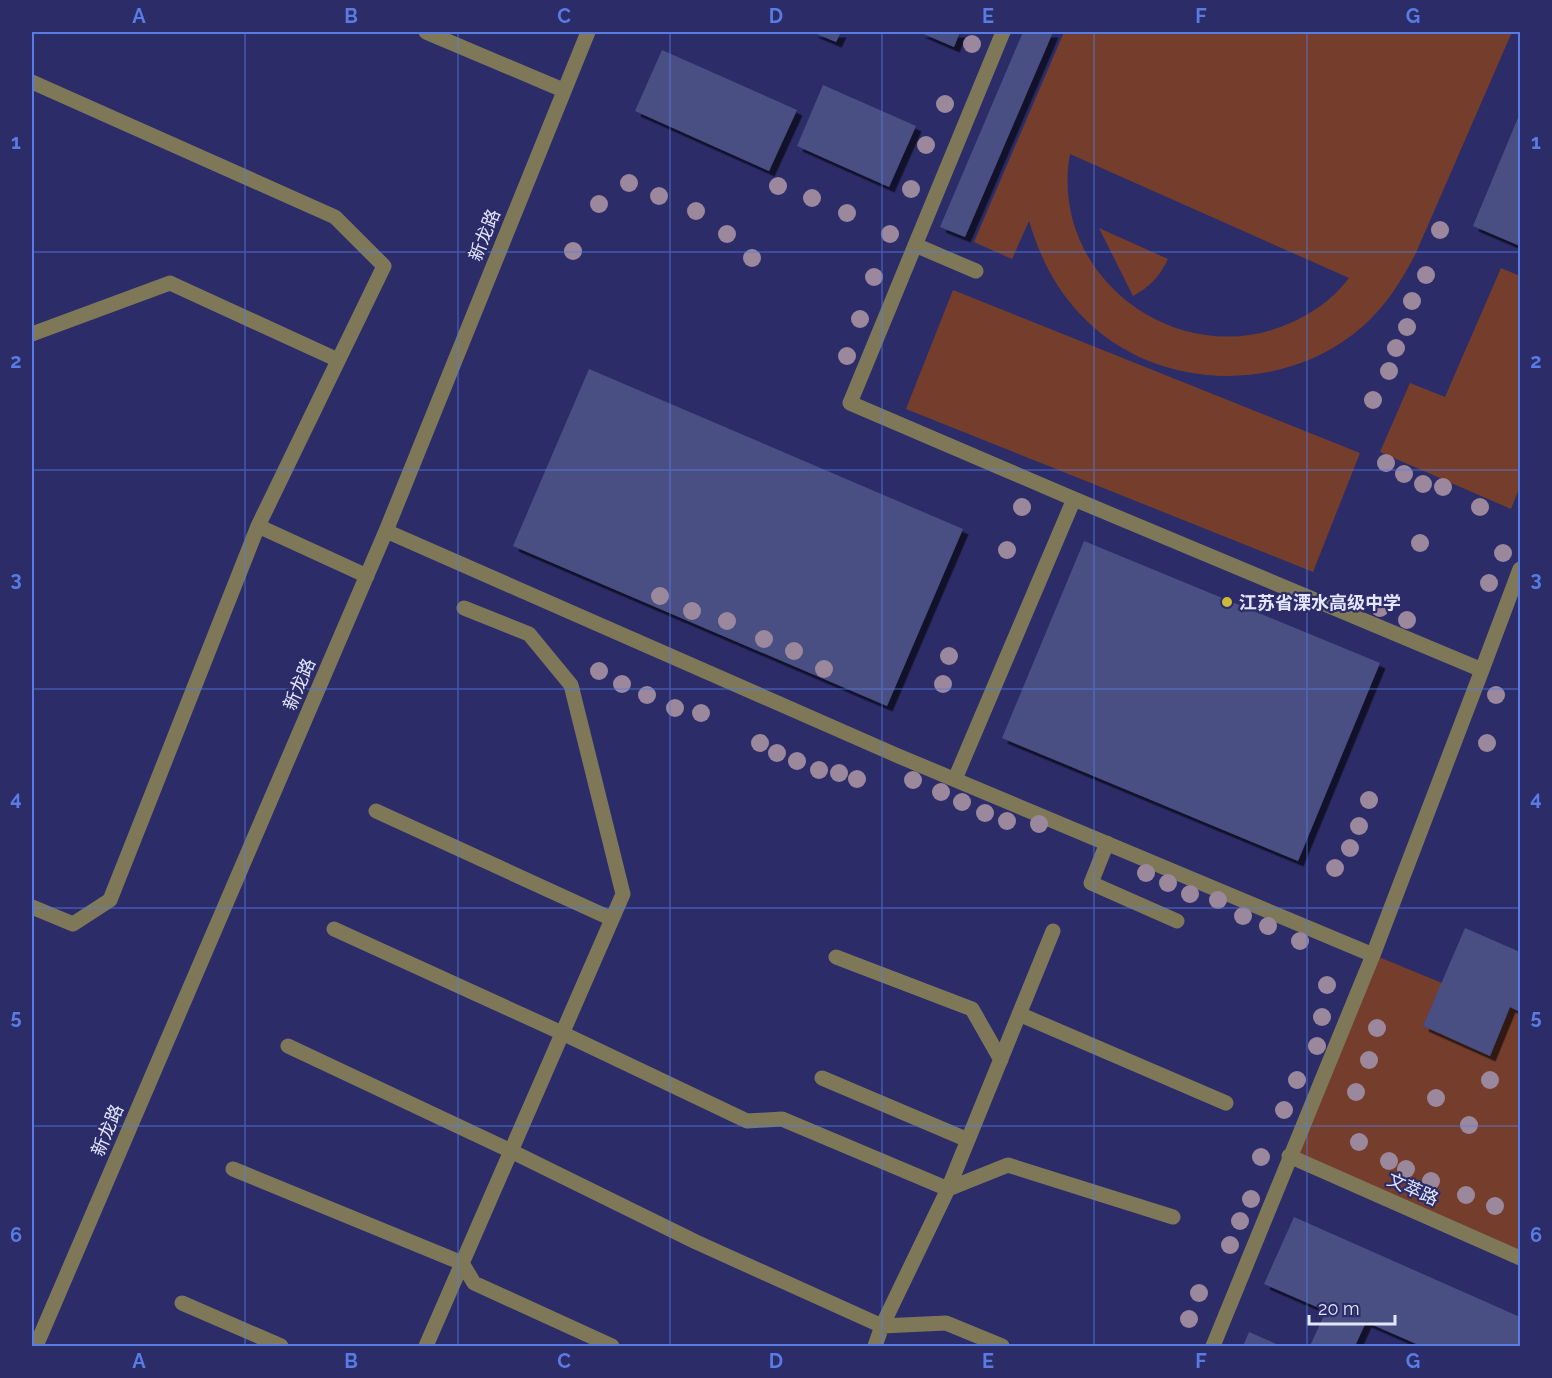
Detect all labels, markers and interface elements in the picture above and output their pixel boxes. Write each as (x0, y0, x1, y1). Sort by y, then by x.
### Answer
text: A (132, 4, 146, 28)
text: B (344, 4, 358, 28)
text: C (557, 4, 571, 28)
text: D (769, 4, 783, 28)
text: E (982, 4, 994, 28)
text: F (1195, 4, 1207, 28)
text: G (1406, 4, 1420, 28)
text: 1 (11, 130, 21, 154)
text: 1 (1531, 130, 1541, 154)
street label: 新龙路 (464, 206, 504, 264)
text: 2 (10, 349, 22, 373)
text: 2 (1530, 349, 1542, 373)
text: 3 (10, 567, 22, 591)
text: 3 (1530, 567, 1542, 591)
place label: 江苏省溧水高级中学 (1239, 592, 1401, 613)
marker: 江苏省溧水高级中学 (1220, 595, 1234, 609)
street label: 新龙路 (279, 655, 319, 713)
text: 4 (10, 786, 22, 810)
text: 4 (1530, 786, 1542, 810)
text: 5 (10, 1005, 22, 1029)
text: 5 (1530, 1005, 1542, 1029)
street label: 新龙路 (87, 1101, 127, 1159)
street label: 文萃路 (1384, 1168, 1442, 1210)
text: 6 (10, 1223, 22, 1247)
text: 6 (1530, 1223, 1542, 1247)
scale bar (1309, 1288, 1394, 1326)
text: 20 m (1318, 1298, 1360, 1319)
text: A (132, 1349, 146, 1373)
text: B (344, 1349, 358, 1373)
text: C (557, 1349, 571, 1373)
text: D (769, 1349, 783, 1373)
text: E (982, 1349, 994, 1373)
text: F (1195, 1349, 1207, 1373)
text: G (1406, 1349, 1420, 1373)

